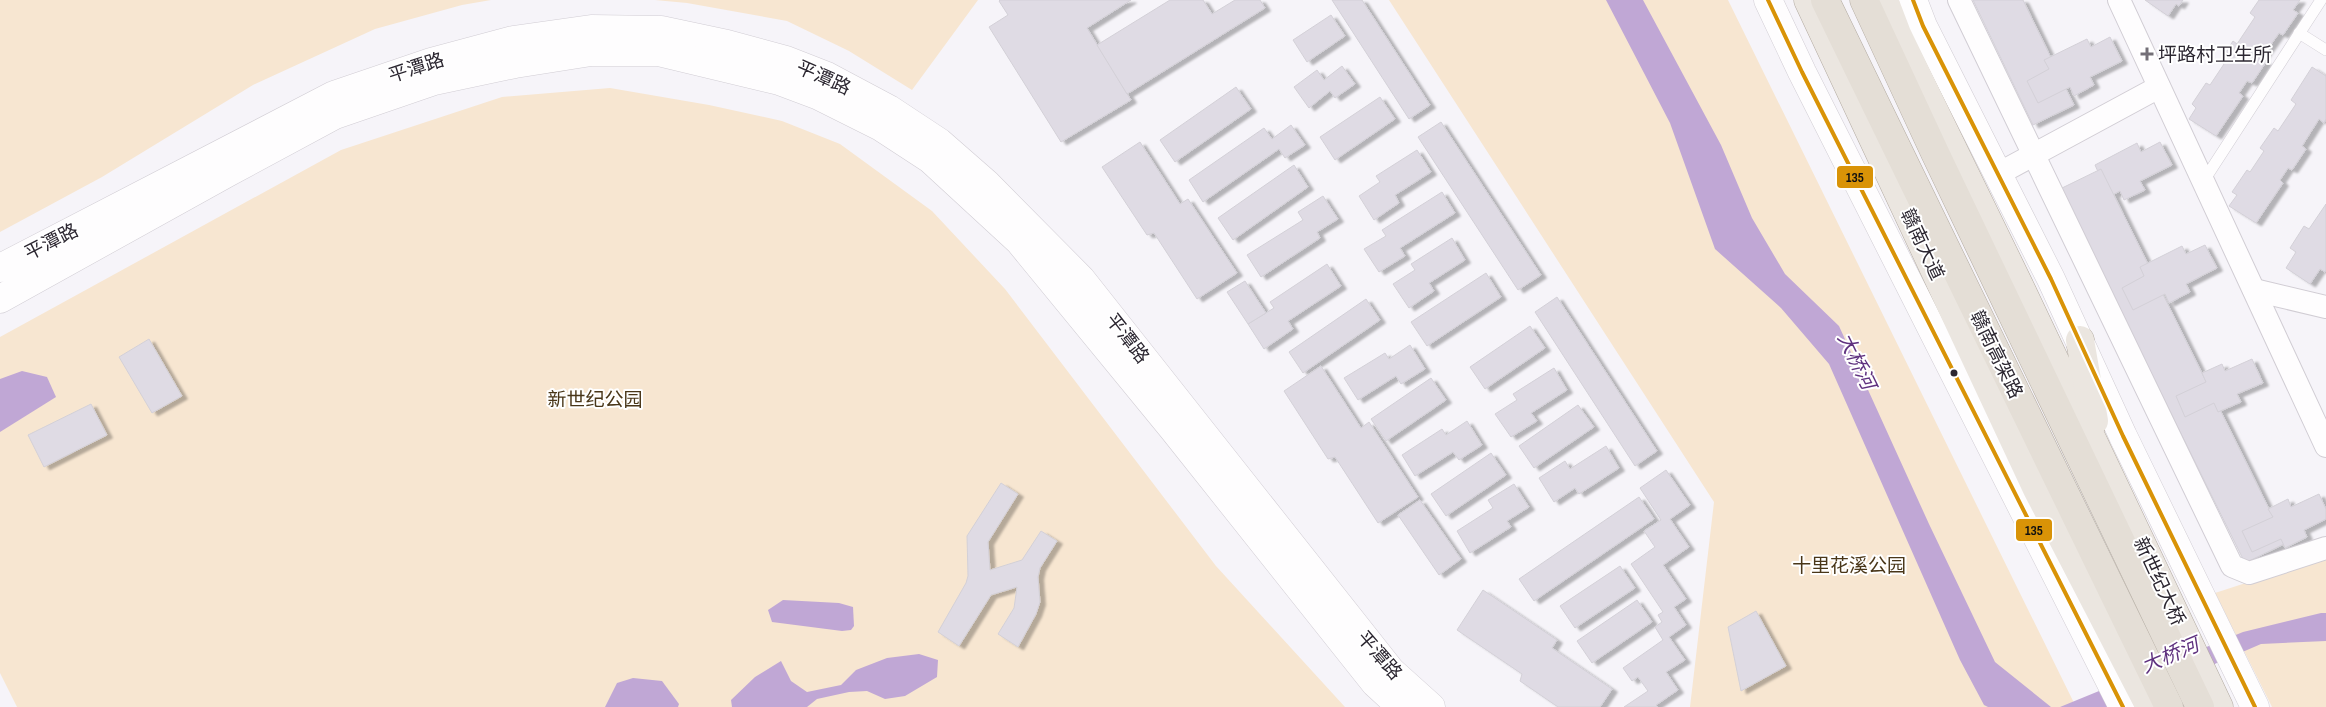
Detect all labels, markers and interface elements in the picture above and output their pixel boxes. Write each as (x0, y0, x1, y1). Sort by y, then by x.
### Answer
place label: 坪路村卫生所 (2158, 44, 2272, 67)
marker: 坪路村卫生所 (2140, 47, 2154, 61)
street label: 平潭路 (386, 49, 447, 88)
street label: 平潭路 (793, 56, 854, 100)
line badge: 135 (1836, 165, 1874, 189)
text: 135 (1846, 169, 1864, 186)
street label: 赣南大道 (1895, 205, 1948, 284)
street label: 平潭路 (21, 219, 82, 266)
street label: 赣南高架路 (1964, 307, 2027, 402)
street label: 平潭路 (1100, 309, 1153, 368)
water label: 大桥河 (1832, 329, 1882, 397)
unlabelled marker (1949, 368, 1959, 378)
park label: 新世纪公园 (547, 389, 643, 412)
line badge: 135 (2015, 518, 2053, 542)
text: 135 (2025, 522, 2043, 539)
street label: 新世纪大桥 (2128, 534, 2189, 630)
park label: 十里花溪公园 (1792, 555, 1906, 578)
street label: 平潭路 (1351, 627, 1406, 685)
water label: 大桥河 (2138, 632, 2206, 679)

